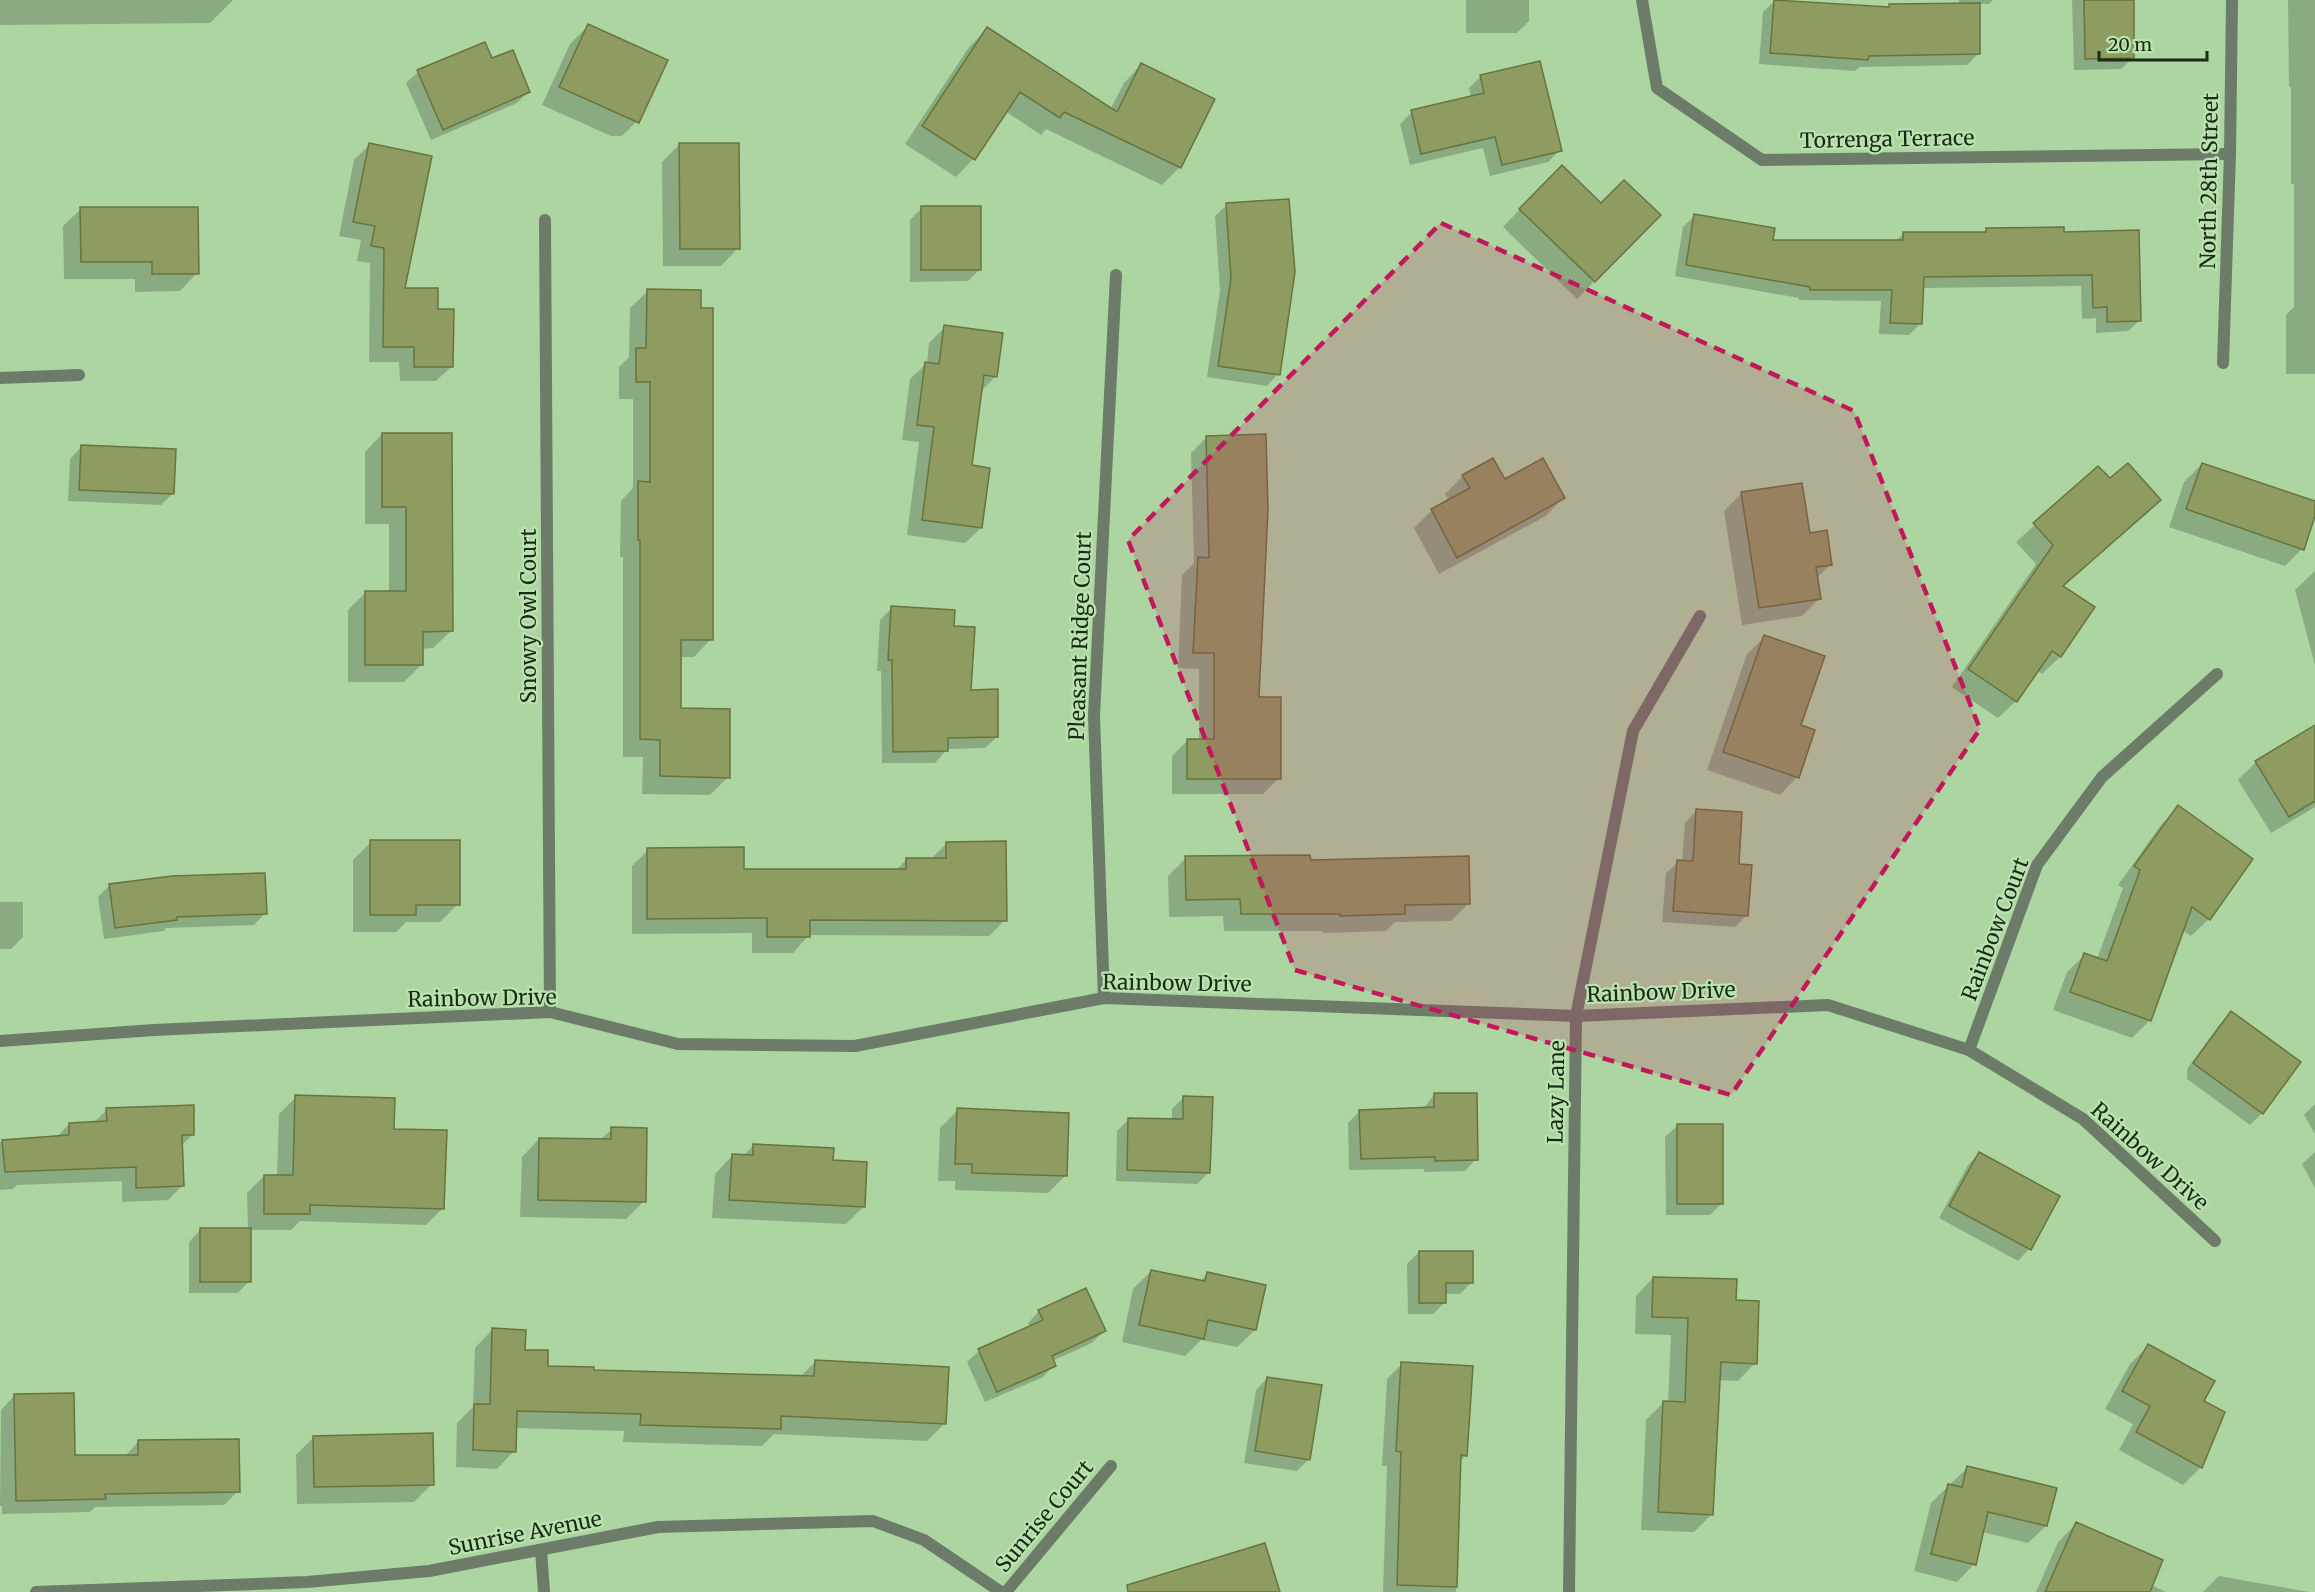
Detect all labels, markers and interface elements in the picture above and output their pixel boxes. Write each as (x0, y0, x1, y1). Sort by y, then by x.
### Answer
scale bar (2099, 24, 2207, 62)
text: 20 m (2108, 33, 2152, 56)
street label: North 28th Street (2194, 93, 2224, 269)
street label: Torrenga Terrace (1800, 124, 1974, 154)
street label: Snowy Owl Court (515, 528, 542, 704)
street label: Pleasant Ridge Court (1063, 531, 1097, 741)
street label: Rainbow Court (1955, 854, 2035, 1004)
street label: Rainbow Drive (1102, 968, 1252, 998)
street label: Rainbow Drive (1586, 976, 1736, 1008)
street label: Rainbow Drive (407, 983, 557, 1013)
street label: Lazy Lane (1542, 1040, 1570, 1144)
street label: Rainbow Drive (2086, 1096, 2214, 1216)
street label: Sunrise Court (989, 1454, 1099, 1578)
street label: Sunrise Avenue (446, 1505, 604, 1561)

